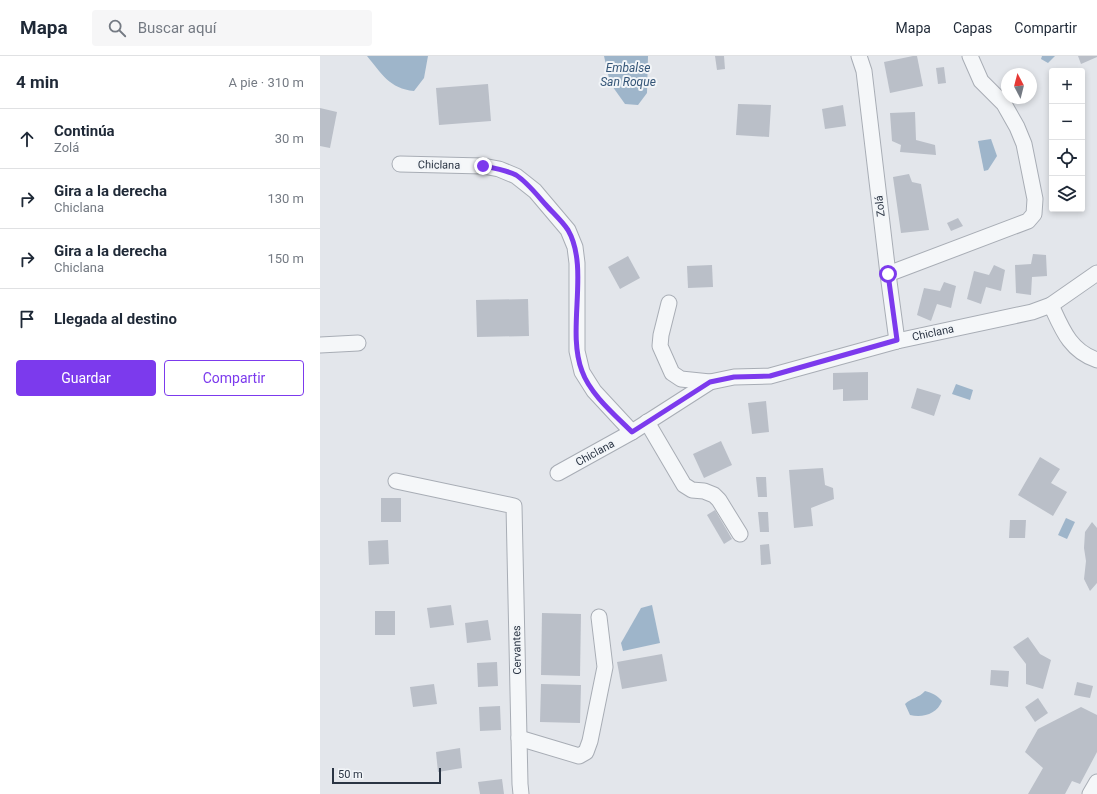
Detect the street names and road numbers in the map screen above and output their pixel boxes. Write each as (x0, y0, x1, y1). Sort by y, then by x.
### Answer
street label: Chiclana (418, 158, 460, 172)
street label: Zolá (872, 195, 888, 217)
street label: Chiclana (911, 322, 955, 344)
street label: Chiclana (573, 437, 617, 469)
street label: Cervantes (510, 625, 524, 675)

